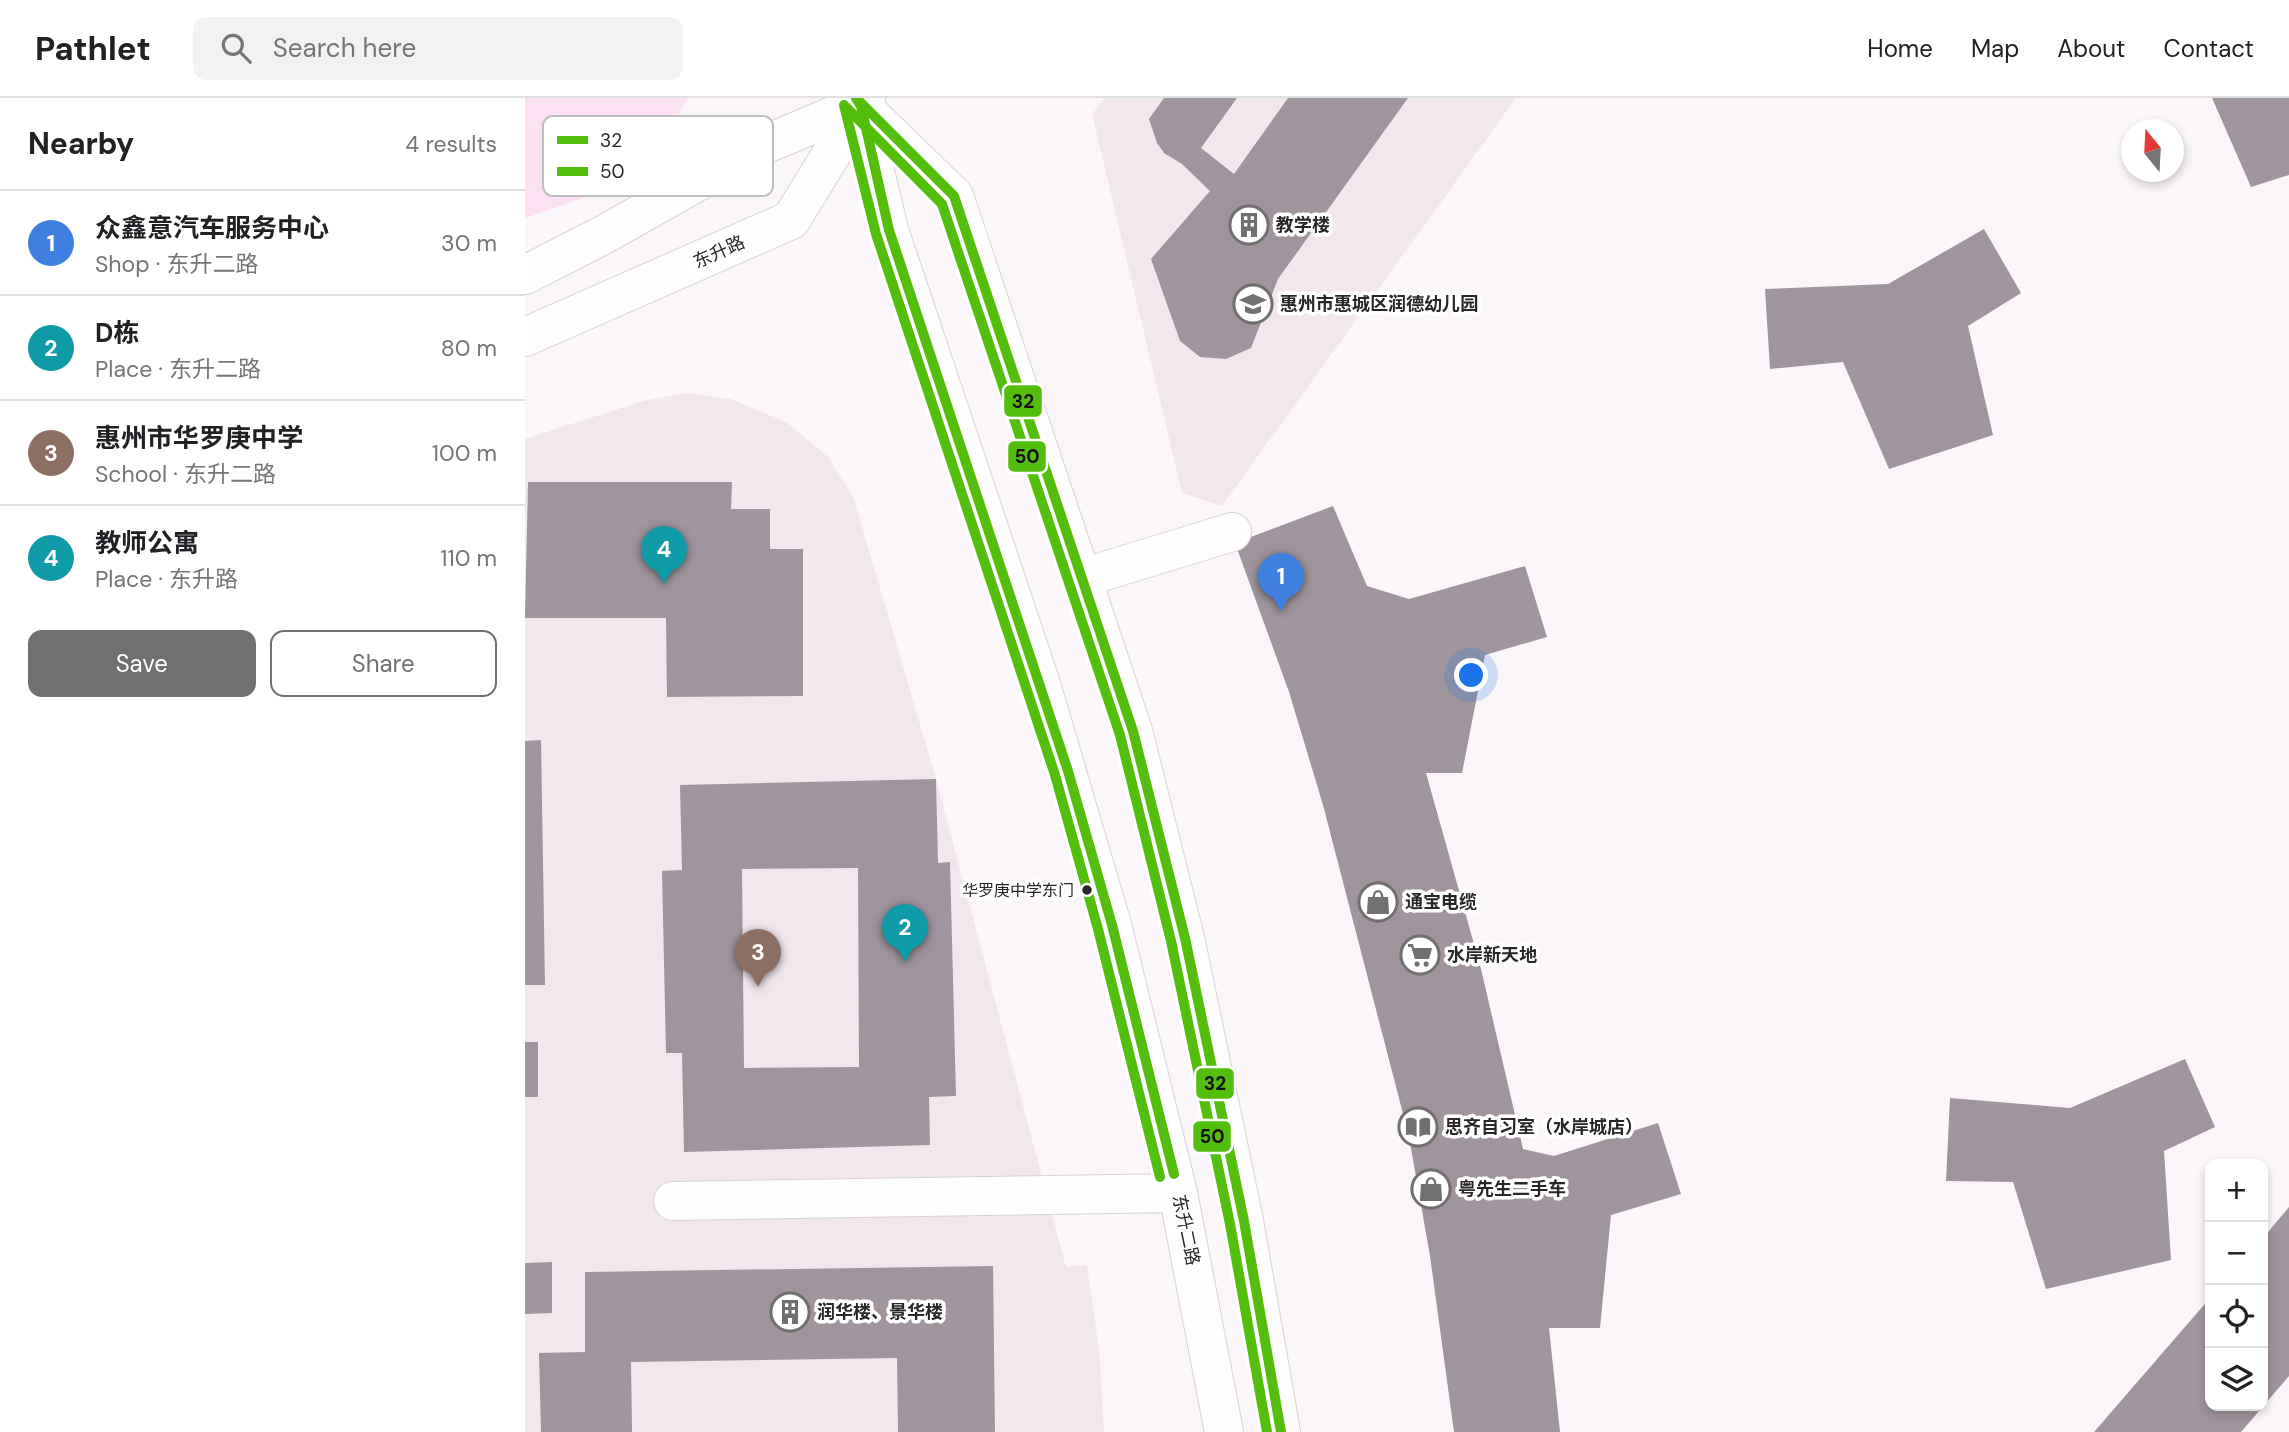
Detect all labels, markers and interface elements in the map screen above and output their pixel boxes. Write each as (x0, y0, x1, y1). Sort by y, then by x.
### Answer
search box (193, 17, 683, 80)
text: Pathlet (35, 27, 151, 70)
icon: search (217, 29, 255, 67)
text: Search here (273, 31, 416, 65)
text: Home (1867, 33, 1933, 64)
text: Map (1971, 33, 2019, 64)
text: About (2057, 33, 2126, 64)
text: Contact (2164, 33, 2254, 64)
legend (543, 116, 773, 196)
north arrow (2121, 119, 2184, 182)
text: Nearby (28, 124, 134, 163)
text: 32 (600, 128, 622, 153)
text: 4 results (405, 129, 497, 159)
text: 50 (600, 159, 625, 184)
building icon: 教学楼 (1228, 204, 1270, 246)
text: 众鑫意汽车服务中心 (95, 211, 329, 245)
place label: 教学楼 (1276, 213, 1330, 237)
text: 1 (47, 228, 55, 258)
text: 30 m (441, 228, 497, 258)
street label: 东升路 (689, 230, 749, 274)
text: Shop · 东升二路 (95, 249, 258, 279)
school or university icon: 惠州市惠城区润德幼儿园 (1232, 283, 1274, 325)
place label: 惠州市惠城区润德幼儿园 (1280, 292, 1478, 316)
text: D栋 (95, 316, 139, 350)
text: 2 (44, 333, 58, 363)
text: 80 m (441, 333, 497, 363)
text: Place · 东升二路 (95, 354, 261, 384)
line badge: 32 (1003, 384, 1043, 418)
text: 32 (1012, 389, 1034, 414)
text: 惠州市华罗庚中学 (95, 421, 303, 455)
text: 3 (44, 438, 58, 468)
text: 100 m (432, 438, 497, 468)
line badge: 50 (1007, 440, 1047, 473)
text: 50 (1014, 444, 1040, 469)
text: School · 东升二路 (95, 459, 276, 489)
text: 教师公寓 (95, 526, 199, 560)
pin: 4 (641, 526, 687, 584)
text: 4 (44, 543, 58, 573)
text: 110 m (440, 543, 497, 573)
pin: 1 (1258, 553, 1304, 611)
text: Place · 东升路 (95, 564, 238, 594)
button: Save (28, 630, 256, 697)
button: Share (270, 630, 497, 697)
your location (1454, 658, 1488, 692)
place label: 华罗庚中学东门 (962, 880, 1074, 901)
shop icon: 通宝电缆 (1357, 881, 1399, 923)
marker: 华罗庚中学东门 (1080, 883, 1094, 897)
place label: 通宝电缆 (1405, 890, 1477, 914)
pin: 2 (882, 904, 928, 962)
pin: 3 (735, 929, 781, 987)
supermarket icon: 水岸新天地 (1399, 934, 1441, 976)
place label: 水岸新天地 (1447, 943, 1537, 967)
line badge: 32 (1195, 1067, 1235, 1100)
text: 32 (1204, 1071, 1226, 1096)
library icon: 思齐自习室（水岸城店） (1397, 1106, 1439, 1148)
place label: 思齐自习室（水岸城店） (1445, 1115, 1643, 1139)
line badge: 50 (1192, 1120, 1232, 1153)
text: 50 (1199, 1124, 1225, 1149)
map controls (2205, 1159, 2268, 1411)
button: + (2205, 1159, 2268, 1222)
shop icon: 粤先生二手车 (1410, 1168, 1452, 1210)
place label: 粤先生二手车 (1458, 1177, 1566, 1201)
street label: 东升二路 (1167, 1192, 1205, 1268)
button: − (2205, 1222, 2268, 1285)
button: locate (2205, 1285, 2268, 1348)
building icon: 润华楼、景华楼 (769, 1291, 811, 1333)
place label: 润华楼、景华楼 (817, 1300, 943, 1324)
button: layers (2205, 1348, 2268, 1411)

